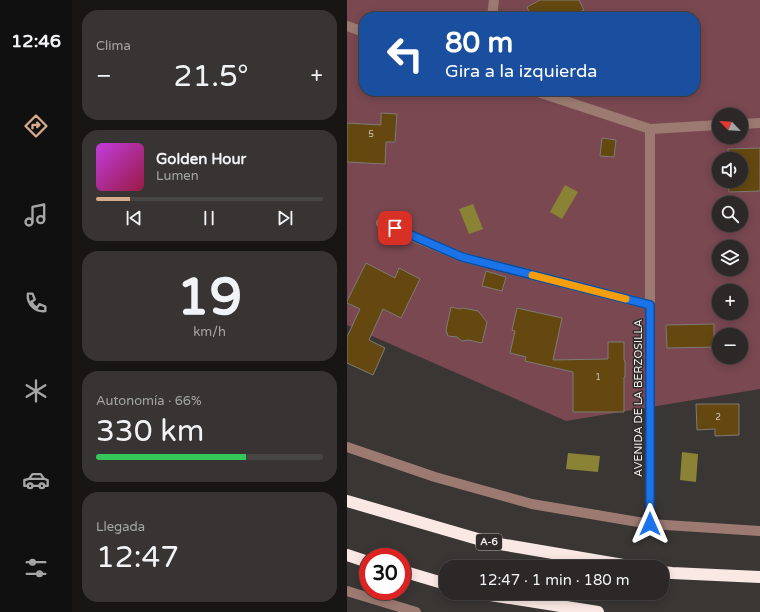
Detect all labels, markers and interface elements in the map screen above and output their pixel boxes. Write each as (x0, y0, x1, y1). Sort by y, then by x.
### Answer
text: 80 m (445, 26, 513, 60)
icon: left (379, 28, 431, 80)
text: 12:46 (11, 30, 61, 52)
text: Clima (96, 38, 131, 54)
text: 21.5° (174, 58, 249, 95)
text: Gira a la izquierda (445, 60, 597, 82)
text: − (96, 63, 112, 89)
text: + (311, 63, 323, 89)
north arrow (712, 108, 748, 144)
map controls (712, 108, 748, 364)
icon: directions (22, 112, 50, 140)
house number: 5 (368, 129, 374, 140)
text: Golden Hour (156, 150, 246, 168)
button: sound (712, 152, 748, 188)
text: Lumen (156, 168, 199, 184)
button: search (712, 196, 748, 232)
icon: music (22, 201, 50, 229)
icon: previous (123, 207, 145, 229)
icon: pause (198, 207, 220, 229)
icon: next (274, 207, 296, 229)
pin (378, 211, 412, 245)
icon: arrive (384, 217, 406, 239)
button: layers (712, 240, 748, 276)
text: 19 (177, 266, 242, 329)
button: + (712, 284, 748, 320)
icon: phone (22, 289, 50, 317)
street label: AVENIDA DE LA BERZOSILLA (632, 319, 645, 477)
text: km/h (193, 324, 226, 340)
button: − (712, 328, 748, 364)
house number: 1 (595, 372, 601, 383)
icon: climate (22, 377, 50, 405)
text: Autonomía · 66% (96, 393, 202, 409)
house number: 2 (715, 412, 721, 423)
text: 330 km (96, 413, 204, 450)
icon: car (22, 466, 50, 494)
position arrow (629, 503, 671, 545)
text: Llegada (96, 519, 145, 535)
road number: A-6 (476, 534, 502, 550)
text: 12:47 (96, 539, 179, 576)
speed limit sign: 30 (359, 548, 411, 600)
icon: filters (22, 554, 50, 582)
text: 12:47 · 1 min · 180 m (479, 571, 629, 589)

